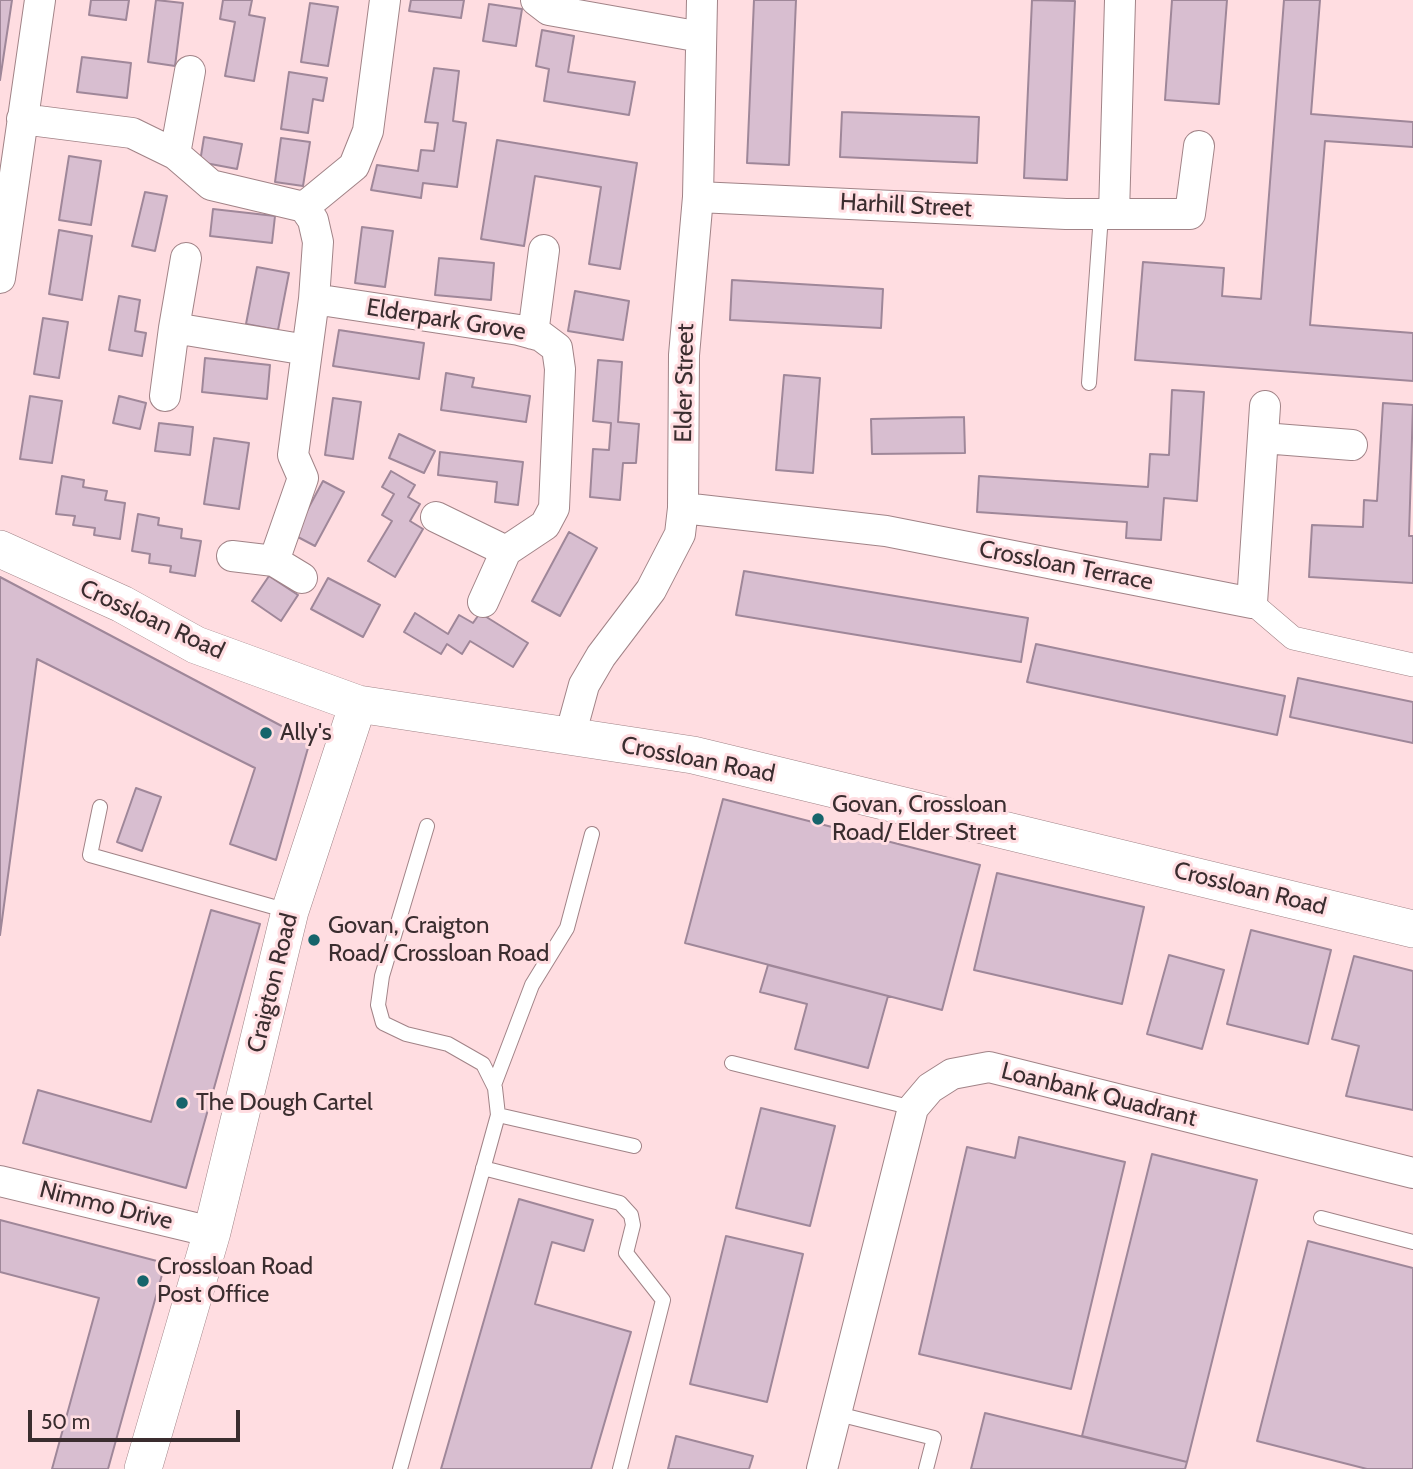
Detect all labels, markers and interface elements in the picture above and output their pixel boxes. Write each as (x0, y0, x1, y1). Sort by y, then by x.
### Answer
street label: Harhill Street (839, 188, 973, 224)
street label: Elderpark Grove (364, 293, 528, 347)
street label: Elder Street (670, 323, 700, 443)
street label: Crossloan Terrace (976, 535, 1156, 597)
street label: Crossloan Road (75, 574, 229, 666)
place label: Ally's (280, 719, 332, 747)
marker: Ally's (258, 725, 274, 741)
street label: Crossloan Road (619, 731, 777, 789)
place label: Govan, Crossloan Road/ Elder Street (832, 791, 1016, 847)
marker: Govan, Crossloan Road/ Elder Street (810, 811, 826, 827)
street label: Crossloan Road (1171, 856, 1329, 922)
street label: Craigton Road (242, 910, 304, 1056)
place label: Govan, Craigton Road/ Crossloan Road (328, 912, 549, 968)
marker: Govan, Craigton Road/ Crossloan Road (306, 932, 322, 948)
street label: Loanbank Quadrant (998, 1057, 1200, 1133)
place label: The Dough Cartel (196, 1089, 373, 1117)
marker: The Dough Cartel (174, 1095, 190, 1111)
street label: Nimmo Drive (36, 1176, 176, 1236)
place label: Crossloan Road Post Office (157, 1253, 313, 1309)
marker: Crossloan Road Post Office (135, 1273, 151, 1289)
scale bar (32, 1396, 243, 1440)
text: 50 m (41, 1409, 90, 1434)

